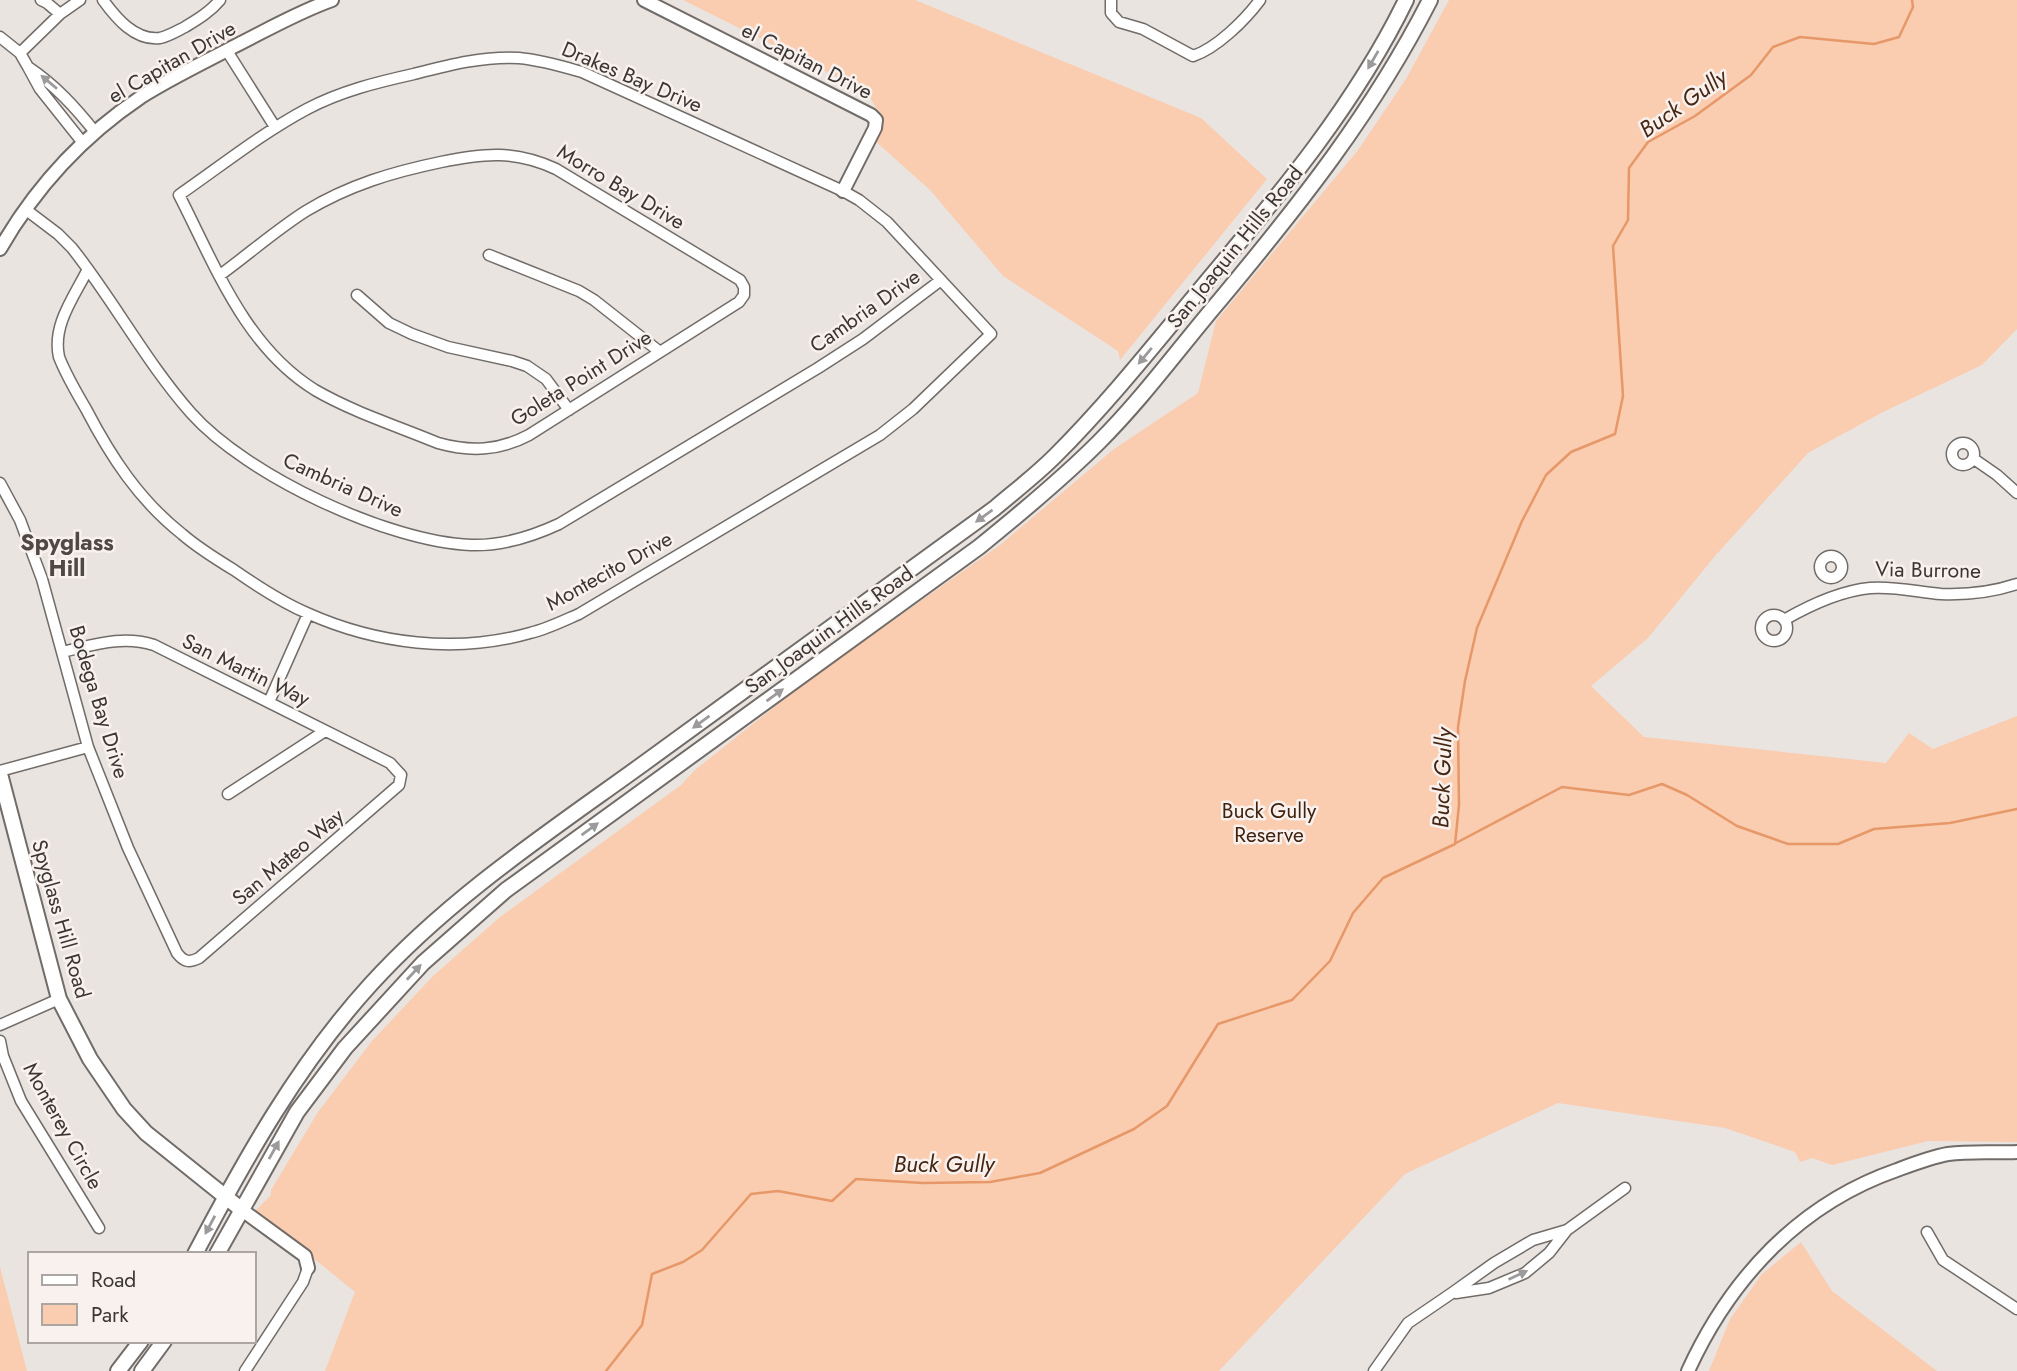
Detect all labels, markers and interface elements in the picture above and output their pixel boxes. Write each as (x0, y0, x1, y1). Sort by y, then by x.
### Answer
street label: el Capitan Drive (103, 13, 242, 111)
street label: el Capitan Drive (736, 15, 878, 107)
street label: Drakes Bay Drive (557, 34, 707, 120)
one-way arrow (1367, 50, 1379, 69)
water label: Buck Gully (1632, 59, 1736, 146)
one-way arrow (40, 75, 58, 90)
street label: Morro Bay Drive (551, 137, 691, 237)
street label: San Joaquin Hills Road (1160, 159, 1310, 335)
street label: Cambria Drive (804, 262, 926, 360)
street label: Goleta Point Drive (504, 322, 658, 434)
one-way arrow (1138, 348, 1153, 365)
street label: Cambria Drive (278, 445, 408, 525)
one-way arrow (975, 509, 993, 523)
street label: Montecito Drive (540, 524, 678, 618)
district label: Spyglass Hill (20, 525, 114, 585)
street label: Via Burrone (1875, 554, 1981, 586)
street label: San Joaquin Hills Road (739, 559, 919, 701)
street label: Bodega Bay Drive (62, 622, 137, 782)
street label: San Martin Way (177, 626, 316, 714)
one-way arrow (766, 689, 784, 703)
one-way arrow (692, 715, 710, 729)
water label: Buck Gully (1423, 725, 1461, 829)
park label: Buck Gully Reserve (1222, 796, 1317, 850)
street label: San Mateo Way (226, 801, 351, 913)
one-way arrow (581, 822, 599, 836)
street label: Spyglass Hill Road (24, 836, 98, 1002)
one-way arrow (406, 964, 422, 981)
street label: Monterey Circle (16, 1057, 110, 1195)
one-way arrow (268, 1141, 280, 1160)
water label: Buck Gully (894, 1147, 997, 1181)
one-way arrow (204, 1216, 216, 1235)
legend (28, 1252, 256, 1343)
text: Road (91, 1265, 136, 1295)
one-way arrow (1508, 1270, 1528, 1281)
text: Park (91, 1300, 129, 1330)

